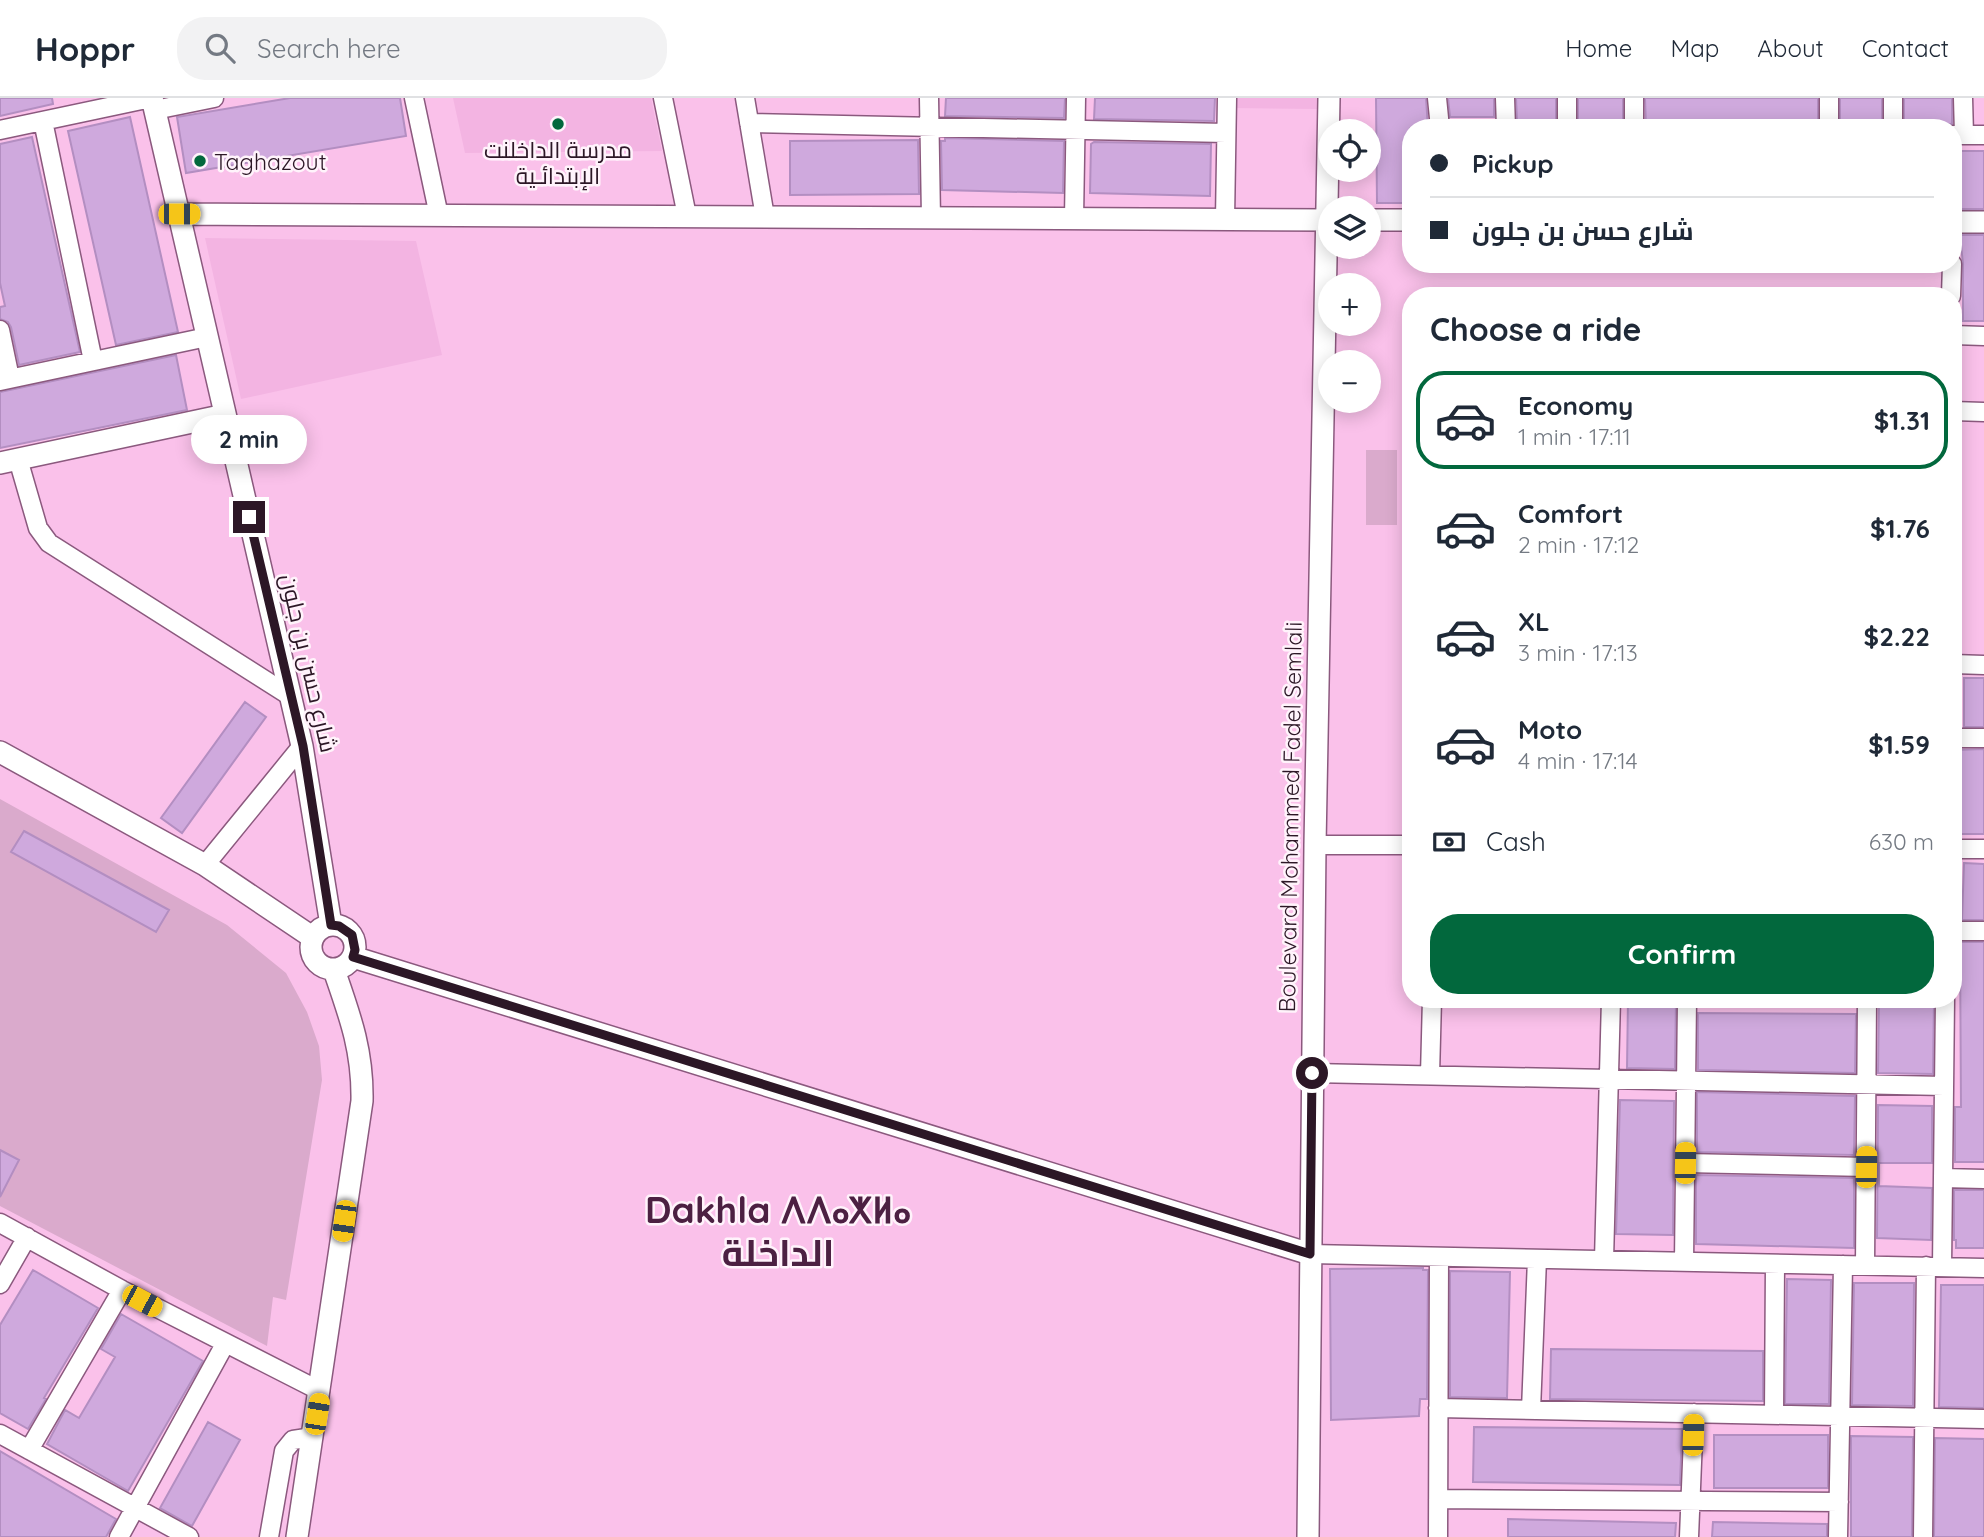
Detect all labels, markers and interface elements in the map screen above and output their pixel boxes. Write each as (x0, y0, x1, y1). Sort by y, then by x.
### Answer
search box (177, 17, 667, 80)
text: Hoppr (35, 28, 135, 69)
icon: search (201, 29, 239, 67)
text: Search here (257, 32, 401, 65)
text: Home (1565, 33, 1632, 63)
text: Map (1670, 33, 1719, 63)
text: About (1757, 33, 1824, 63)
text: Contact (1862, 33, 1949, 63)
marker: مدرسة الداخلنت الإبتدائـية (550, 116, 566, 132)
map controls (1318, 119, 1381, 413)
button: locate (1318, 119, 1381, 182)
place label: مدرسة الداخلنت الإبتدائـية (484, 135, 632, 191)
place label: Taghazout (214, 147, 327, 176)
text: Pickup (1472, 147, 1554, 180)
marker: Taghazout (192, 153, 208, 169)
button: layers (1318, 196, 1381, 259)
car (159, 204, 201, 225)
text: شارع حسن بن جلون (1472, 214, 1694, 247)
button: + (1318, 273, 1381, 336)
text: Choose a ride (1430, 309, 1642, 349)
button: − (1318, 350, 1381, 413)
icon: car (1434, 389, 1497, 452)
text: Economy (1518, 389, 1633, 422)
text: $1.31 (1874, 404, 1930, 437)
callout: 2 min (191, 416, 307, 464)
text: 1 min · 17:11 (1518, 422, 1631, 451)
text: 2 min (219, 425, 279, 454)
icon: car (1434, 497, 1497, 560)
text: Comfort (1518, 497, 1623, 530)
route end (233, 501, 265, 533)
text: $1.76 (1870, 512, 1930, 545)
text: 2 min · 17:12 (1518, 530, 1639, 559)
street label: شارع حسن بن جلون (272, 571, 344, 756)
icon: car (1434, 605, 1497, 668)
text: XL (1518, 605, 1550, 638)
text: $2.22 (1864, 620, 1930, 653)
street label: Boulevard Mohammed Fadel Semlali (1272, 621, 1308, 1013)
text: 3 min · 17:13 (1518, 638, 1638, 667)
icon: car (1434, 713, 1497, 776)
text: Moto (1518, 713, 1582, 746)
text: $1.59 (1868, 728, 1930, 761)
text: 4 min · 17:14 (1518, 746, 1638, 775)
icon: cash (1430, 823, 1468, 861)
text: Cash (1486, 825, 1546, 858)
text: 630 m (1869, 827, 1934, 856)
button: Confirm (1430, 914, 1934, 994)
route start (1296, 1057, 1328, 1089)
car (1675, 1142, 1696, 1184)
car (1856, 1146, 1877, 1188)
district label: Dakhla ⴷⴷⴰⵅⵍⴰ الداخلة (645, 1186, 911, 1275)
car (331, 1199, 358, 1243)
car (119, 1282, 166, 1320)
car (304, 1392, 331, 1436)
car (1682, 1414, 1705, 1456)

